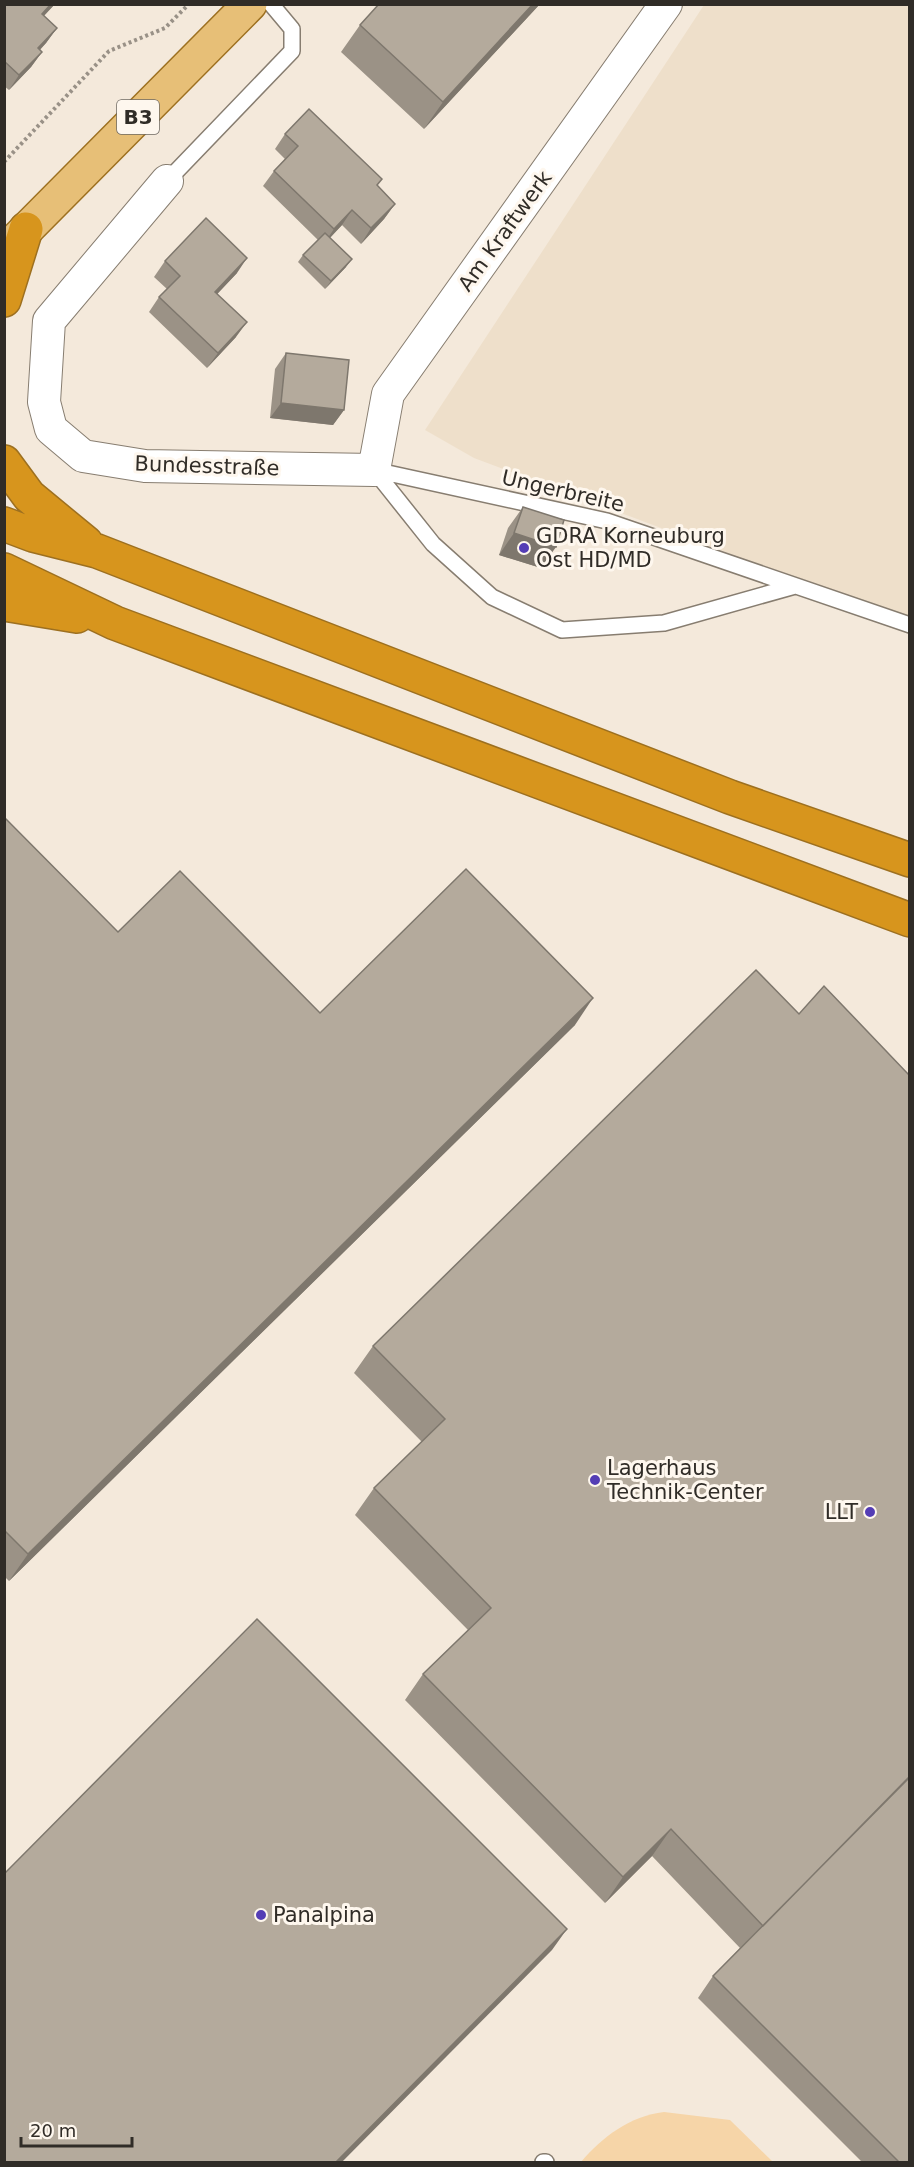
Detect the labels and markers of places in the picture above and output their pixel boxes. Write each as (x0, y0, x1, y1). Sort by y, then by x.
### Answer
place label: GDRA Korneuburg Ost HD/MD (536, 524, 725, 572)
marker: GDRA Korneuburg Ost HD/MD (517, 541, 531, 555)
place label: Lagerhaus Technik-Center (606, 1456, 764, 1504)
marker: Lagerhaus Technik-Center (588, 1473, 602, 1487)
place label: LLT (825, 1500, 858, 1524)
marker: LLT (863, 1505, 877, 1519)
place label: Panalpina (273, 1903, 375, 1927)
marker: Panalpina (254, 1908, 268, 1922)

